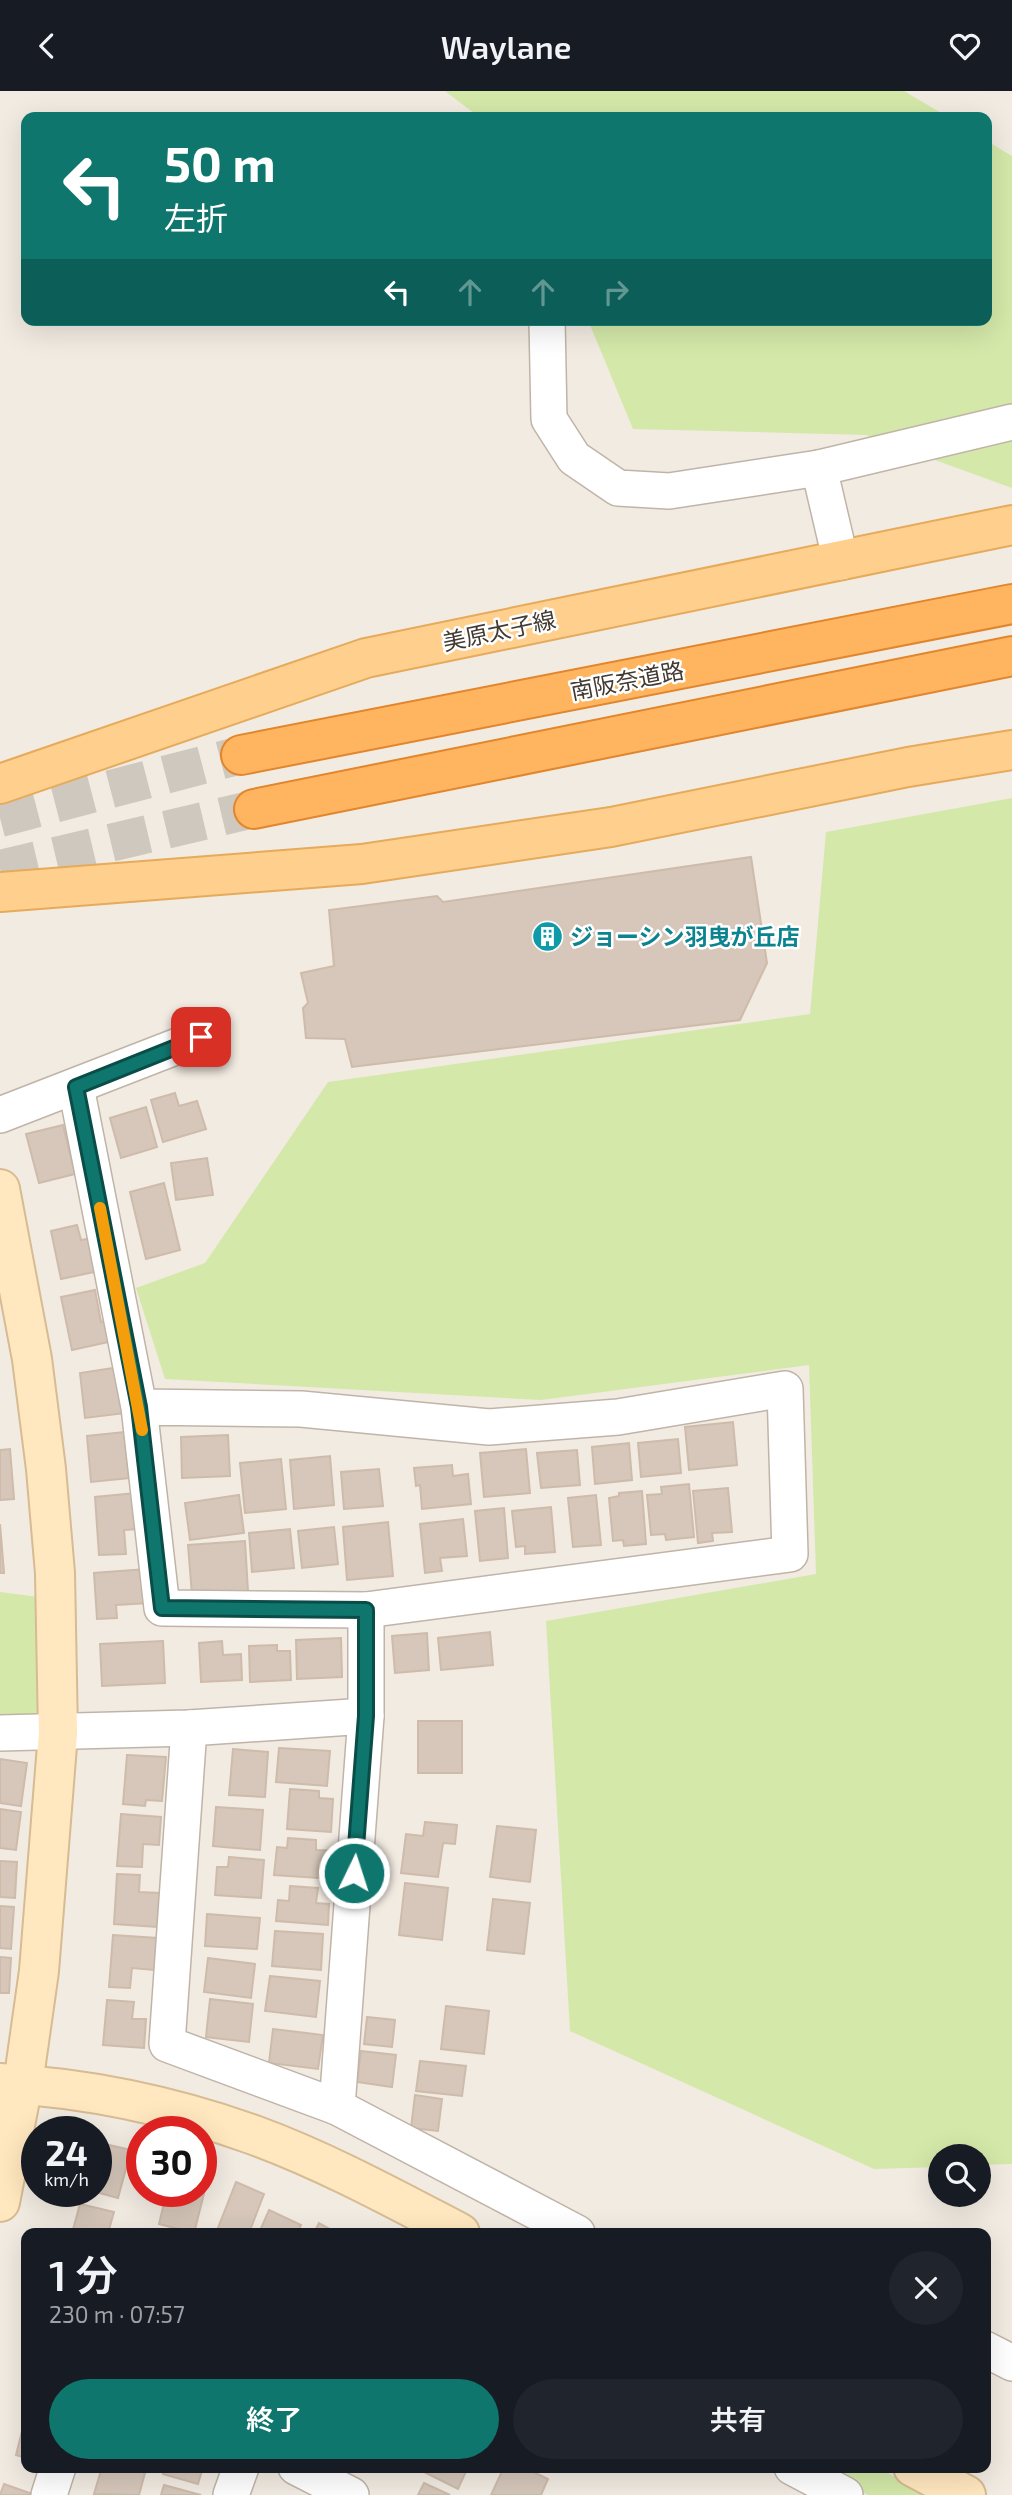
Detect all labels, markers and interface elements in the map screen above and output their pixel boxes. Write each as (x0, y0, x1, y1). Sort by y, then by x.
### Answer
icon: back (28, 27, 66, 65)
text: Waylane (441, 27, 571, 65)
icon: heart (946, 27, 984, 65)
text: 50 m (164, 133, 276, 192)
icon: left (49, 140, 140, 231)
text: 左折 (164, 198, 228, 236)
icon: left (378, 273, 416, 311)
icon: ahead (451, 273, 489, 311)
icon: ahead (524, 273, 562, 311)
icon: right (597, 273, 635, 311)
street label: 美原太子線 (440, 604, 558, 656)
street label: 南阪奈道路 (568, 655, 686, 705)
building icon: ジョーシン羽曳が丘店 (530, 919, 564, 953)
place label: ジョーシン羽曳が丘店 (570, 922, 800, 950)
pin (171, 1007, 231, 1067)
icon: arrive (182, 1018, 220, 1056)
position arrow (317, 1836, 391, 1910)
speed limit sign: 30 (126, 2116, 217, 2207)
text: 24 (45, 2131, 88, 2173)
map controls (928, 2144, 991, 2207)
button: search (928, 2144, 991, 2207)
text: km/h (44, 2168, 89, 2190)
text: 1 分 (49, 2249, 118, 2299)
button: close (889, 2251, 963, 2325)
text: 230 m · 07:57 (49, 2300, 185, 2328)
button: 終了 (49, 2379, 499, 2459)
button: 共有 (513, 2379, 963, 2459)

